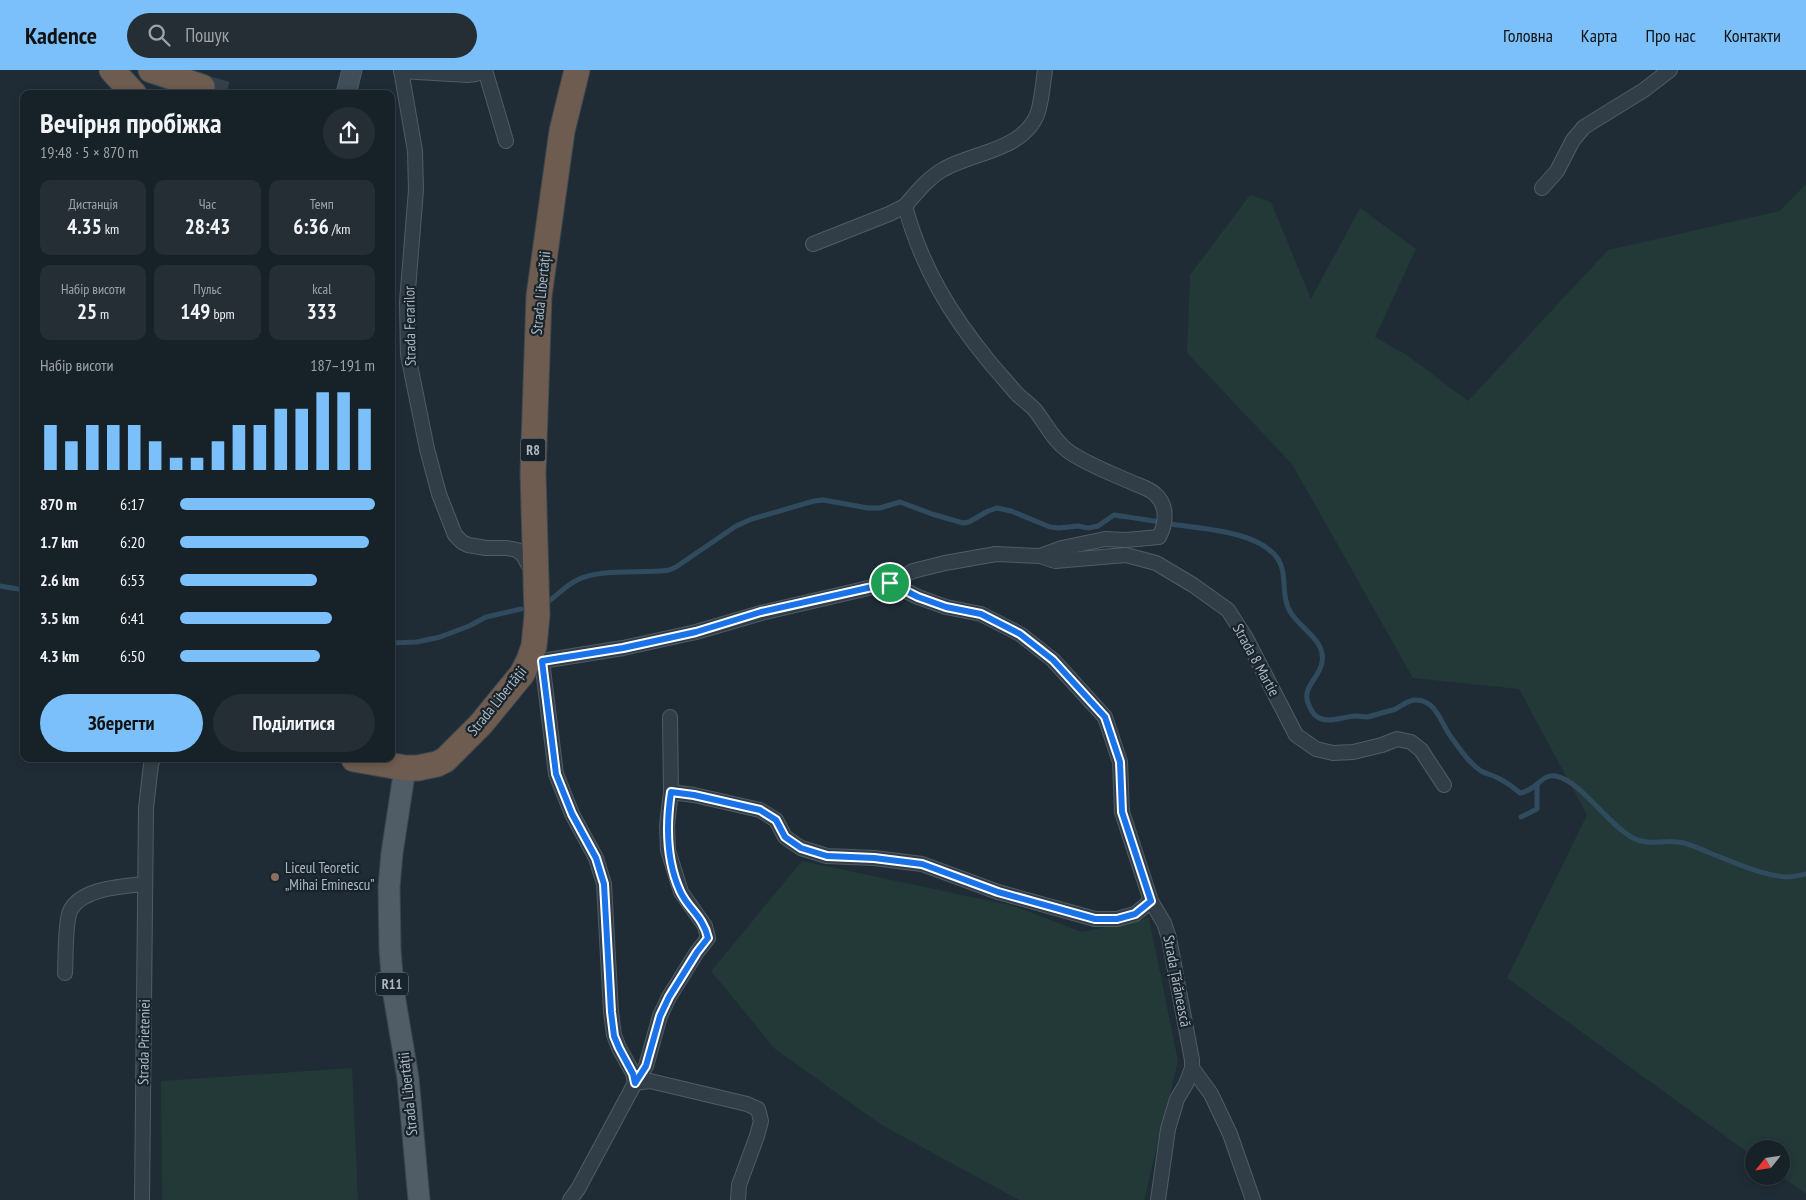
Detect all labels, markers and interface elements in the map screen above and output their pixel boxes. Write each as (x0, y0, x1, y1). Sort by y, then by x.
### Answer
search box (127, 13, 477, 58)
text: Kadence (25, 20, 97, 51)
icon: search (145, 21, 173, 49)
text: Пошук (185, 23, 229, 47)
text: Головна (1503, 24, 1553, 47)
text: Карта (1581, 24, 1618, 47)
text: Про нас (1646, 24, 1696, 47)
text: Контакти (1724, 24, 1781, 47)
text: Вечірня пробіжка (40, 104, 222, 141)
button: share (323, 107, 375, 159)
text: 19:48 · 5 × 870 m (40, 142, 138, 162)
text: Дистанція (68, 195, 118, 213)
text: Час (199, 195, 216, 213)
text: Темп (310, 195, 334, 213)
text: 4.35 (67, 213, 102, 240)
text: 28:43 (185, 213, 230, 240)
text: 6:36 (293, 213, 329, 240)
text: km (102, 220, 119, 238)
text: /km (329, 220, 350, 238)
street label: Strada Libertății (527, 250, 554, 336)
text: Набір висоти (61, 280, 125, 298)
text: Пульс (193, 280, 222, 298)
text: kcal (312, 280, 331, 298)
street label: Strada Ferarilor (399, 285, 420, 366)
text: 25 (77, 298, 97, 325)
text: 149 (180, 298, 210, 325)
text: 333 (307, 298, 337, 325)
text: m (97, 305, 109, 323)
text: bpm (210, 305, 235, 323)
text: Набір висоти (40, 355, 113, 375)
text: 187–191 m (310, 355, 375, 375)
road number: R8 (520, 438, 546, 462)
text: 870 m (40, 494, 77, 514)
text: 6:17 (120, 494, 145, 514)
text: 1.7 km (40, 532, 78, 552)
text: 6:20 (120, 532, 145, 552)
pin (869, 562, 911, 604)
icon: arrive (876, 569, 904, 597)
text: 2.6 km (40, 570, 79, 590)
text: 6:53 (120, 570, 145, 590)
text: 3.5 km (40, 608, 79, 628)
text: 6:41 (120, 608, 145, 628)
street label: Strada 8 Martie (1229, 620, 1284, 699)
text: 4.3 km (40, 646, 79, 666)
text: 6:50 (120, 646, 145, 666)
street label: Strada Libertății (463, 662, 530, 739)
button: Зберегти (40, 694, 203, 752)
button: Поділитися (213, 694, 375, 752)
place label: Liceul Teoretic „Mihai Eminescu” (285, 858, 375, 894)
marker: Liceul Teoretic „Mihai Eminescu” (269, 871, 281, 883)
street label: Strada Țărănească (1159, 933, 1196, 1028)
road number: R11 (376, 972, 408, 996)
street label: Strada Prieteniei (133, 999, 154, 1085)
street label: Strada Libertății (394, 1051, 421, 1137)
north arrow (1745, 1140, 1790, 1185)
map controls (1745, 1140, 1790, 1185)

